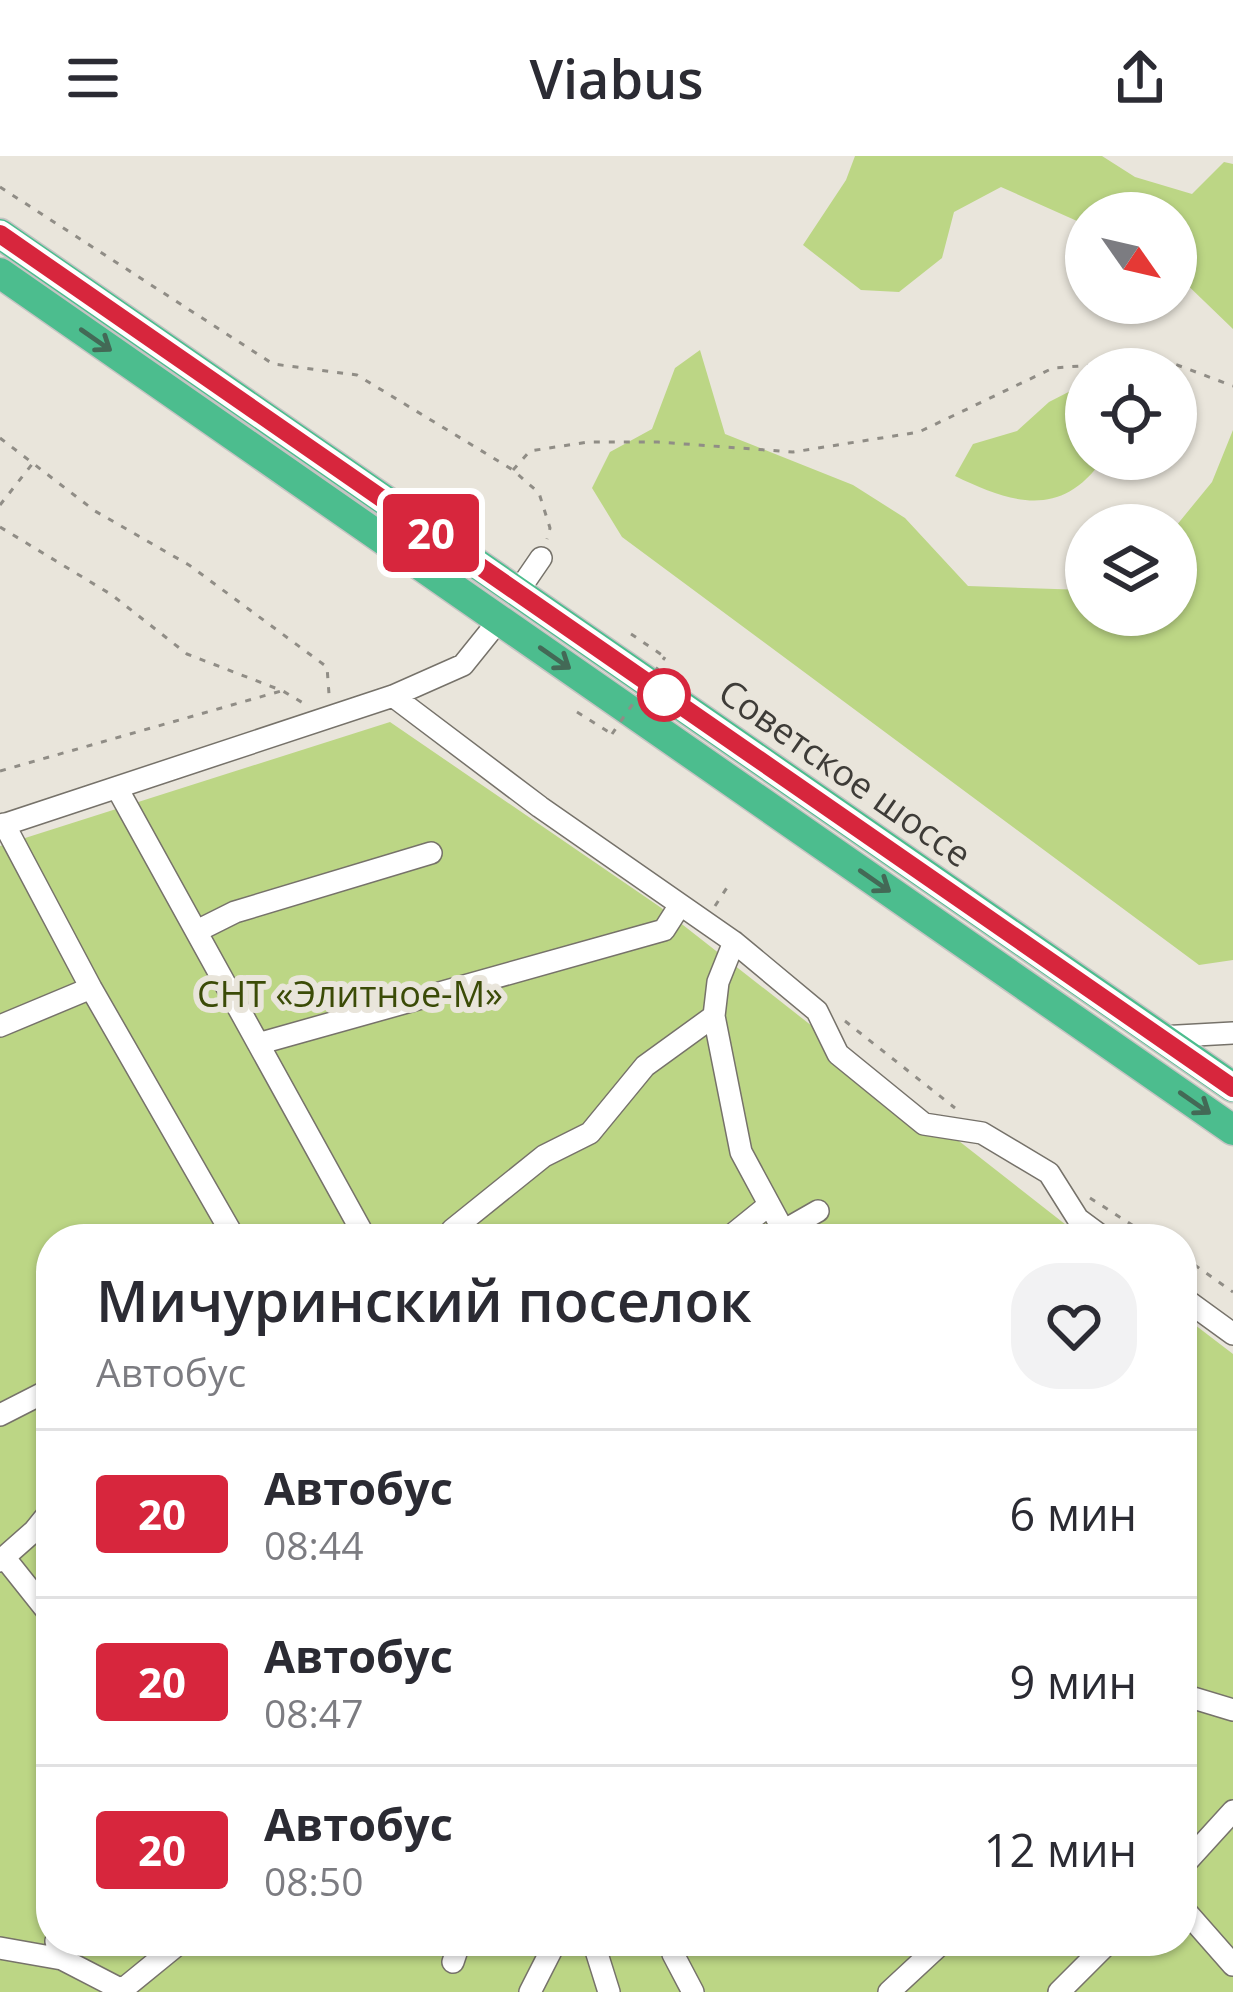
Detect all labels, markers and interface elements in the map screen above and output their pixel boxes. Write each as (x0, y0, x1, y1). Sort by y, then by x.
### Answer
text: Viabus (529, 41, 704, 115)
icon: menu (60, 45, 126, 111)
icon: share (1107, 45, 1173, 111)
north arrow (1065, 192, 1197, 324)
map controls (1065, 192, 1197, 636)
one-way arrow (79, 327, 112, 352)
button: locate (1065, 348, 1197, 480)
line badge: 20 (377, 494, 485, 572)
text: 20 (407, 504, 455, 561)
button: layers (1065, 504, 1197, 636)
one-way arrow (537, 645, 571, 670)
street label: Советское шоссе (709, 667, 981, 878)
unlabelled marker (639, 670, 689, 720)
one-way arrow (858, 868, 891, 893)
park label: СНТ «Элитное-М» (197, 969, 503, 1018)
one-way arrow (1178, 1090, 1211, 1115)
text: Мичуринский поселок (96, 1261, 752, 1339)
button: heart (1011, 1263, 1137, 1389)
text: Автобус (96, 1345, 246, 1398)
text: Автобус (264, 1457, 453, 1518)
text: 6 мин (1009, 1483, 1137, 1544)
text: 20 (138, 1485, 186, 1542)
text: 08:44 (264, 1518, 363, 1571)
text: Автобус (264, 1625, 453, 1686)
text: 9 мин (1009, 1651, 1137, 1712)
text: 20 (138, 1653, 186, 1710)
text: 08:47 (264, 1686, 363, 1739)
text: Автобус (264, 1793, 453, 1854)
text: 12 мин (984, 1819, 1137, 1880)
text: 20 (138, 1821, 186, 1878)
text: 08:50 (264, 1854, 363, 1907)

